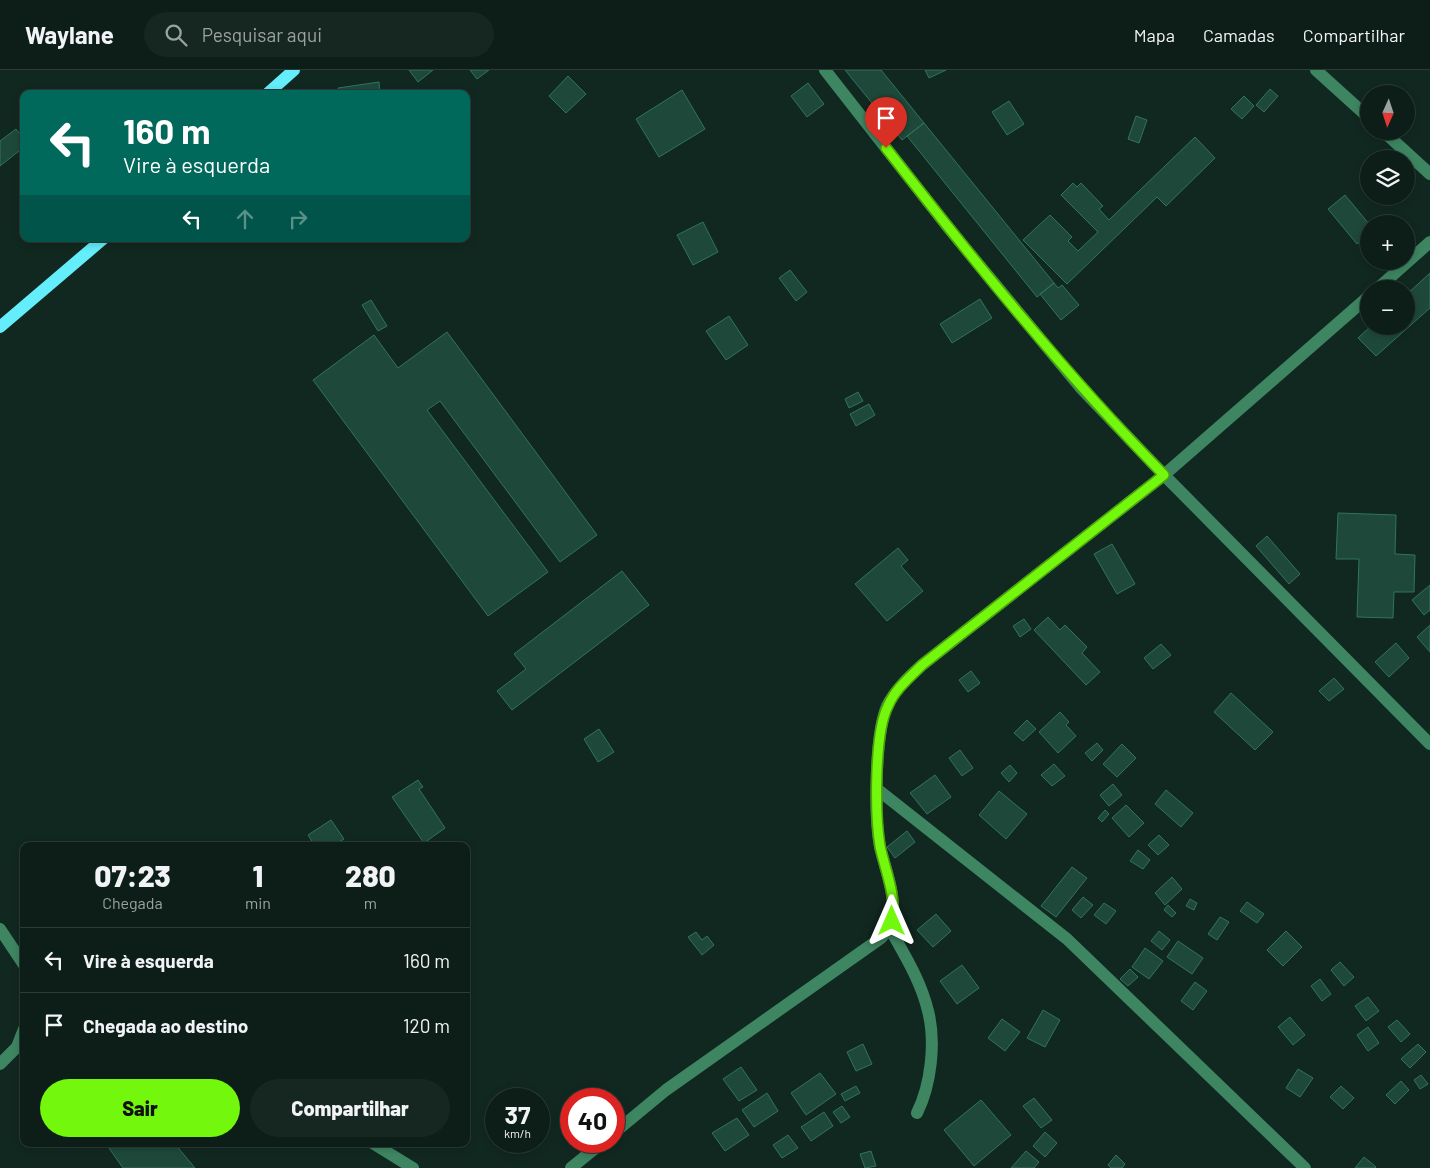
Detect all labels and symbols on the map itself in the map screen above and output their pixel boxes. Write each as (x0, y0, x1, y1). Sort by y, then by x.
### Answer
north arrow (1360, 85, 1415, 140)
pin (865, 97, 907, 148)
position arrow (865, 894, 917, 946)
speed limit sign: 40 (560, 1088, 625, 1153)

